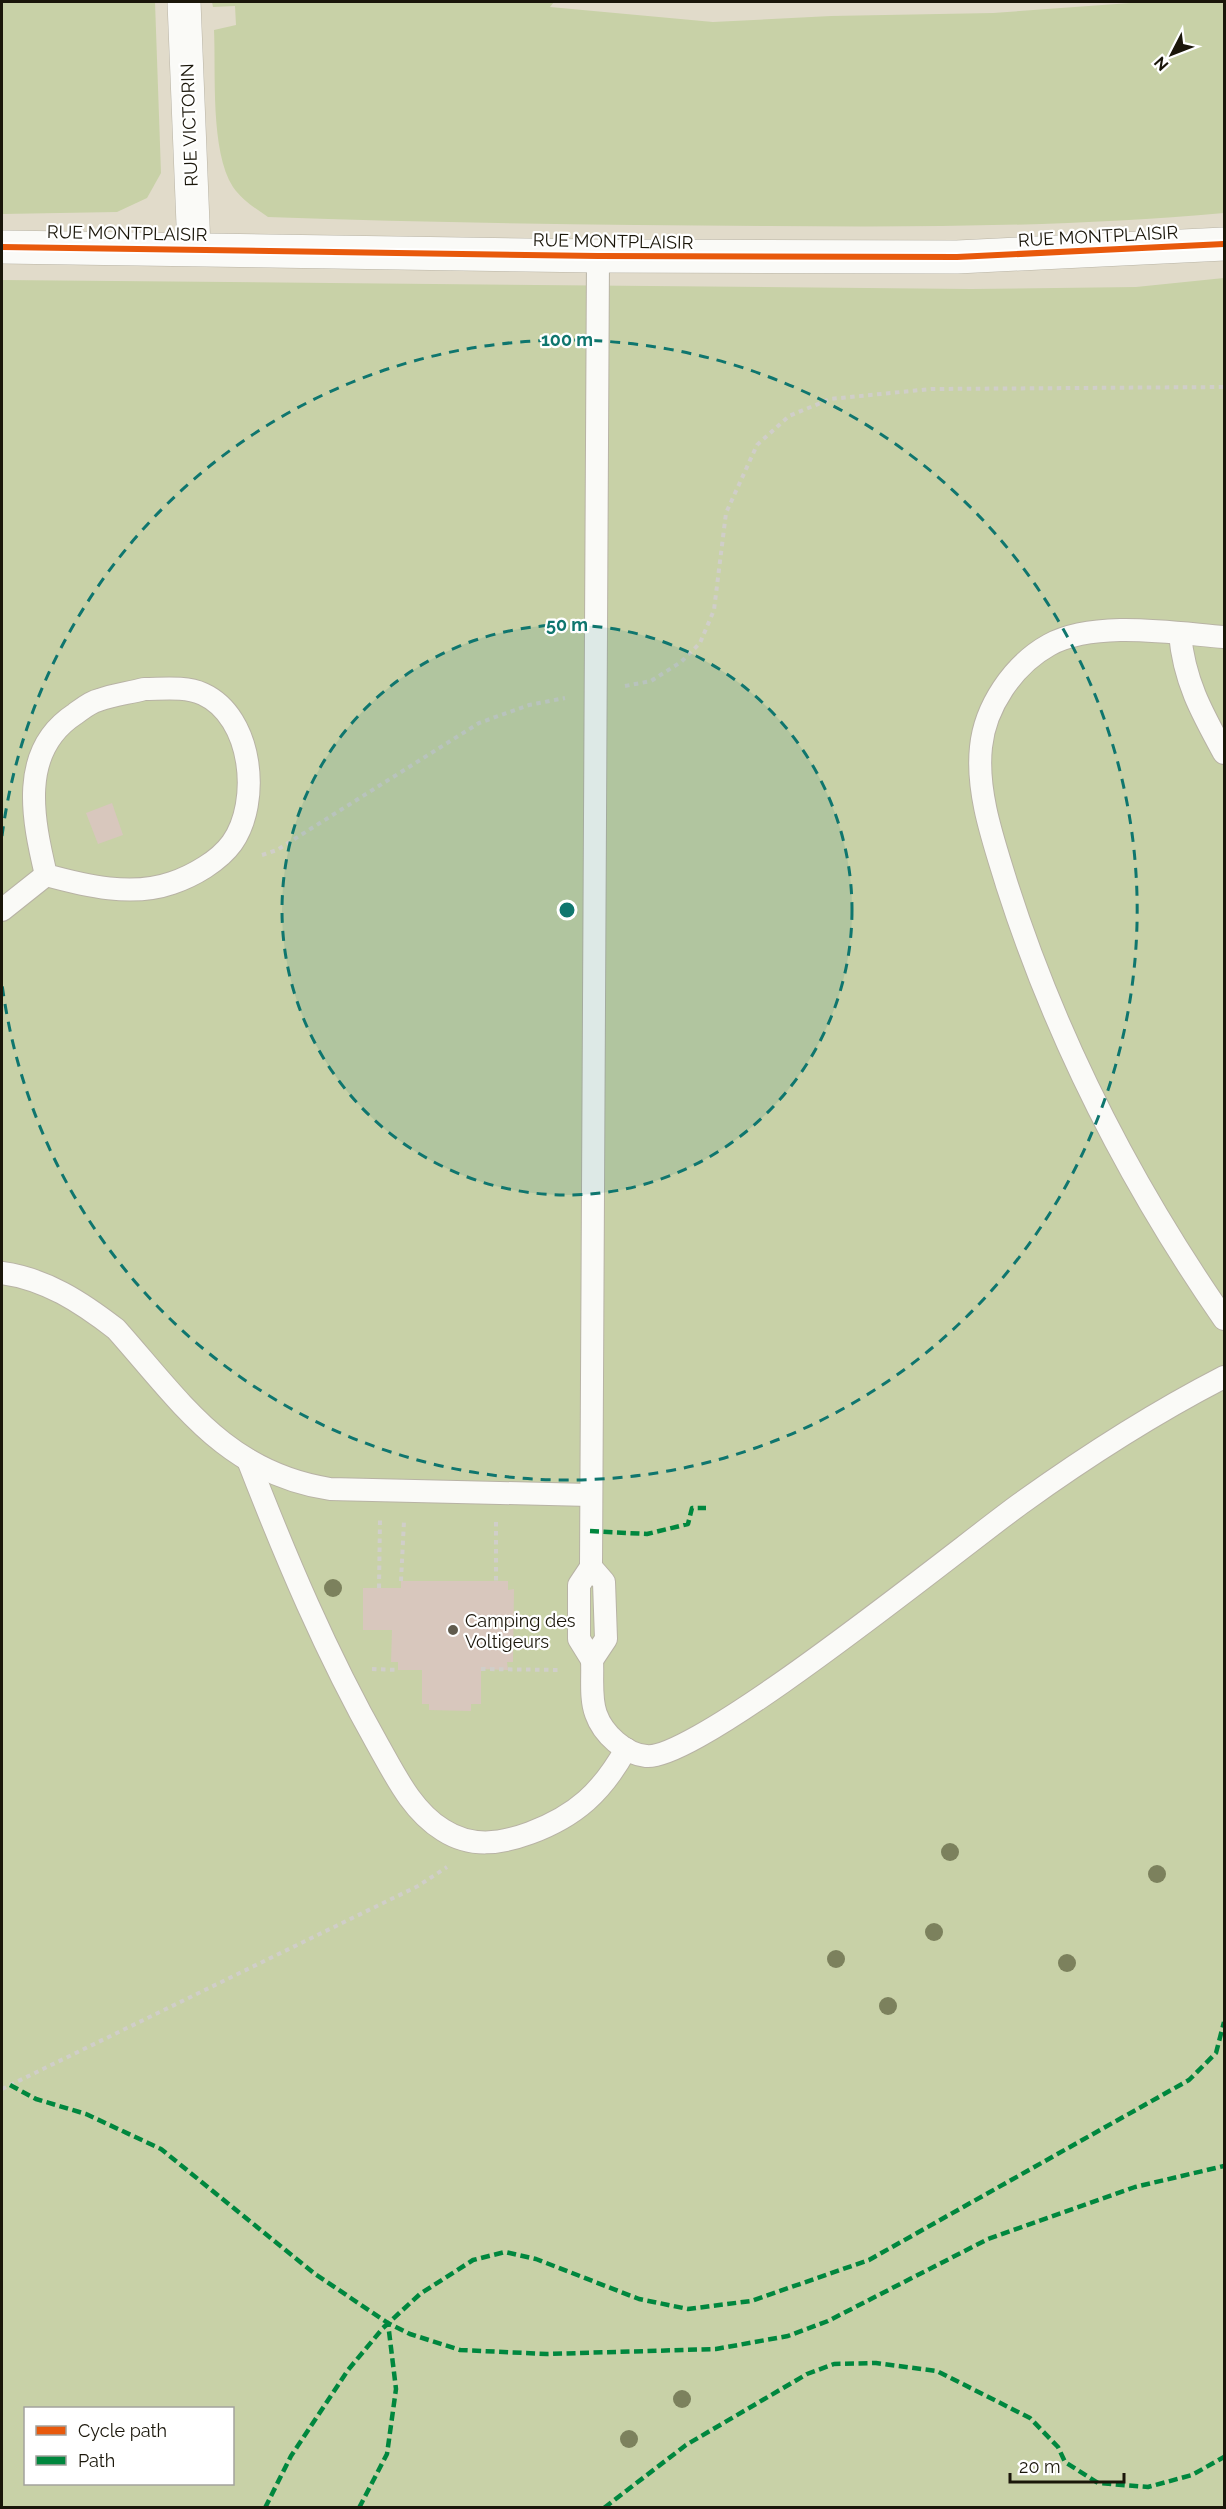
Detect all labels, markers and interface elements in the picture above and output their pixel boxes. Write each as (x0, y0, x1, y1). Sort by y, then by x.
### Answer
north arrow (1142, 24, 1202, 84)
text: N (1150, 53, 1172, 75)
street label: RUE VICTORIN (176, 63, 202, 187)
street label: RUE MONTPLAISIR (47, 221, 208, 245)
street label: RUE MONTPLAISIR (1017, 221, 1179, 251)
street label: RUE MONTPLAISIR (533, 229, 694, 253)
text: 100 m (541, 329, 593, 350)
text: 50 m (546, 614, 588, 635)
centre of rings (557, 900, 577, 920)
place label: Camping des Voltigeurs (465, 1610, 576, 1652)
marker: Camping des Voltigeurs (446, 1623, 460, 1637)
legend (24, 2407, 234, 2485)
text: Cycle path (78, 2420, 167, 2441)
scale bar (1010, 2446, 1124, 2484)
text: Path (78, 2450, 115, 2471)
text: 20 m (1019, 2456, 1061, 2477)

